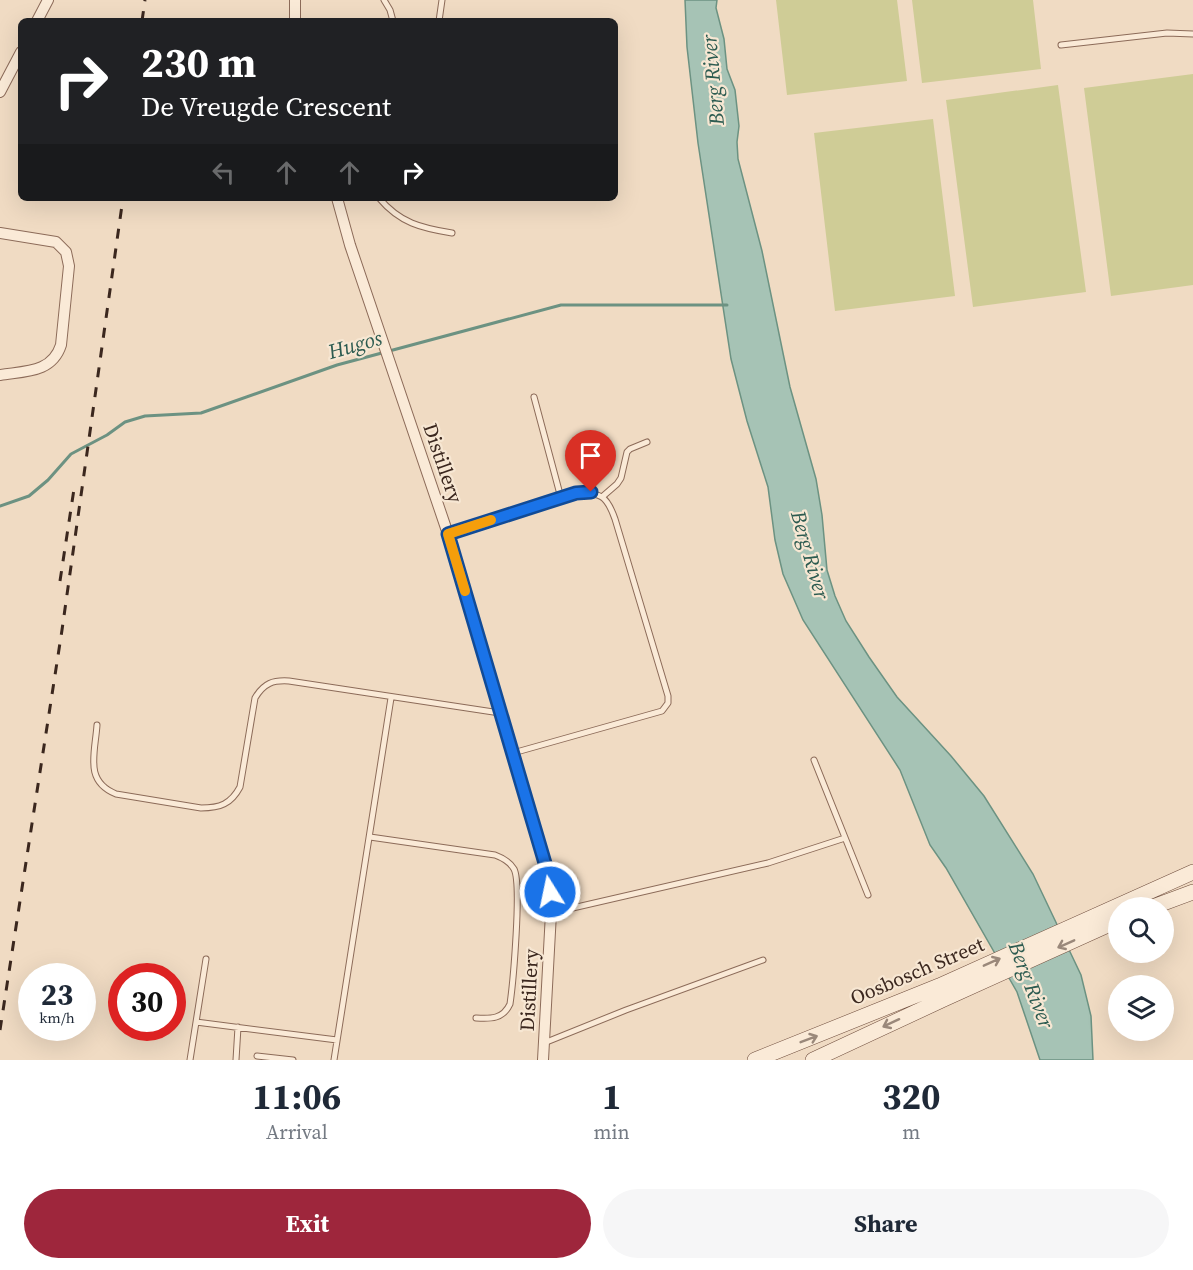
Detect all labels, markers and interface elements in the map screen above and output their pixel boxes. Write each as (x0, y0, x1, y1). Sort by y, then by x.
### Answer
text: 230 m (141, 33, 256, 91)
water label: Berg River (694, 33, 731, 128)
icon: right (42, 42, 120, 120)
text: De Vreugde Crescent (141, 88, 391, 125)
icon: left (207, 156, 240, 189)
icon: ahead (270, 156, 303, 189)
icon: ahead (333, 156, 366, 189)
icon: right (396, 156, 429, 189)
water label: Hugos (324, 323, 386, 366)
street label: Distillery (416, 420, 470, 507)
pin (565, 430, 616, 492)
icon: arrive (574, 439, 607, 472)
water label: Berg River (784, 506, 837, 603)
position arrow (518, 860, 582, 924)
map controls (1108, 897, 1174, 1041)
button: search (1108, 897, 1174, 963)
street label: Oosbosch Street (846, 930, 989, 1012)
water label: Berg River (1001, 936, 1061, 1033)
one-way arrow (1057, 939, 1075, 950)
street label: Distillery (513, 947, 545, 1032)
one-way arrow (983, 956, 1001, 967)
speed limit sign: 30 (108, 963, 186, 1041)
text: 23 (41, 974, 73, 1015)
button: layers (1108, 975, 1174, 1041)
text: km/h (39, 1007, 75, 1028)
one-way arrow (882, 1018, 900, 1030)
one-way arrow (799, 1032, 818, 1043)
text: 11:06 (252, 1072, 341, 1121)
text: 1 (602, 1072, 621, 1121)
text: 320 (882, 1072, 941, 1121)
text: Arrival (266, 1118, 328, 1146)
text: min (594, 1118, 630, 1146)
text: m (902, 1118, 920, 1146)
button: Exit (24, 1189, 591, 1258)
button: Share (603, 1189, 1169, 1258)

